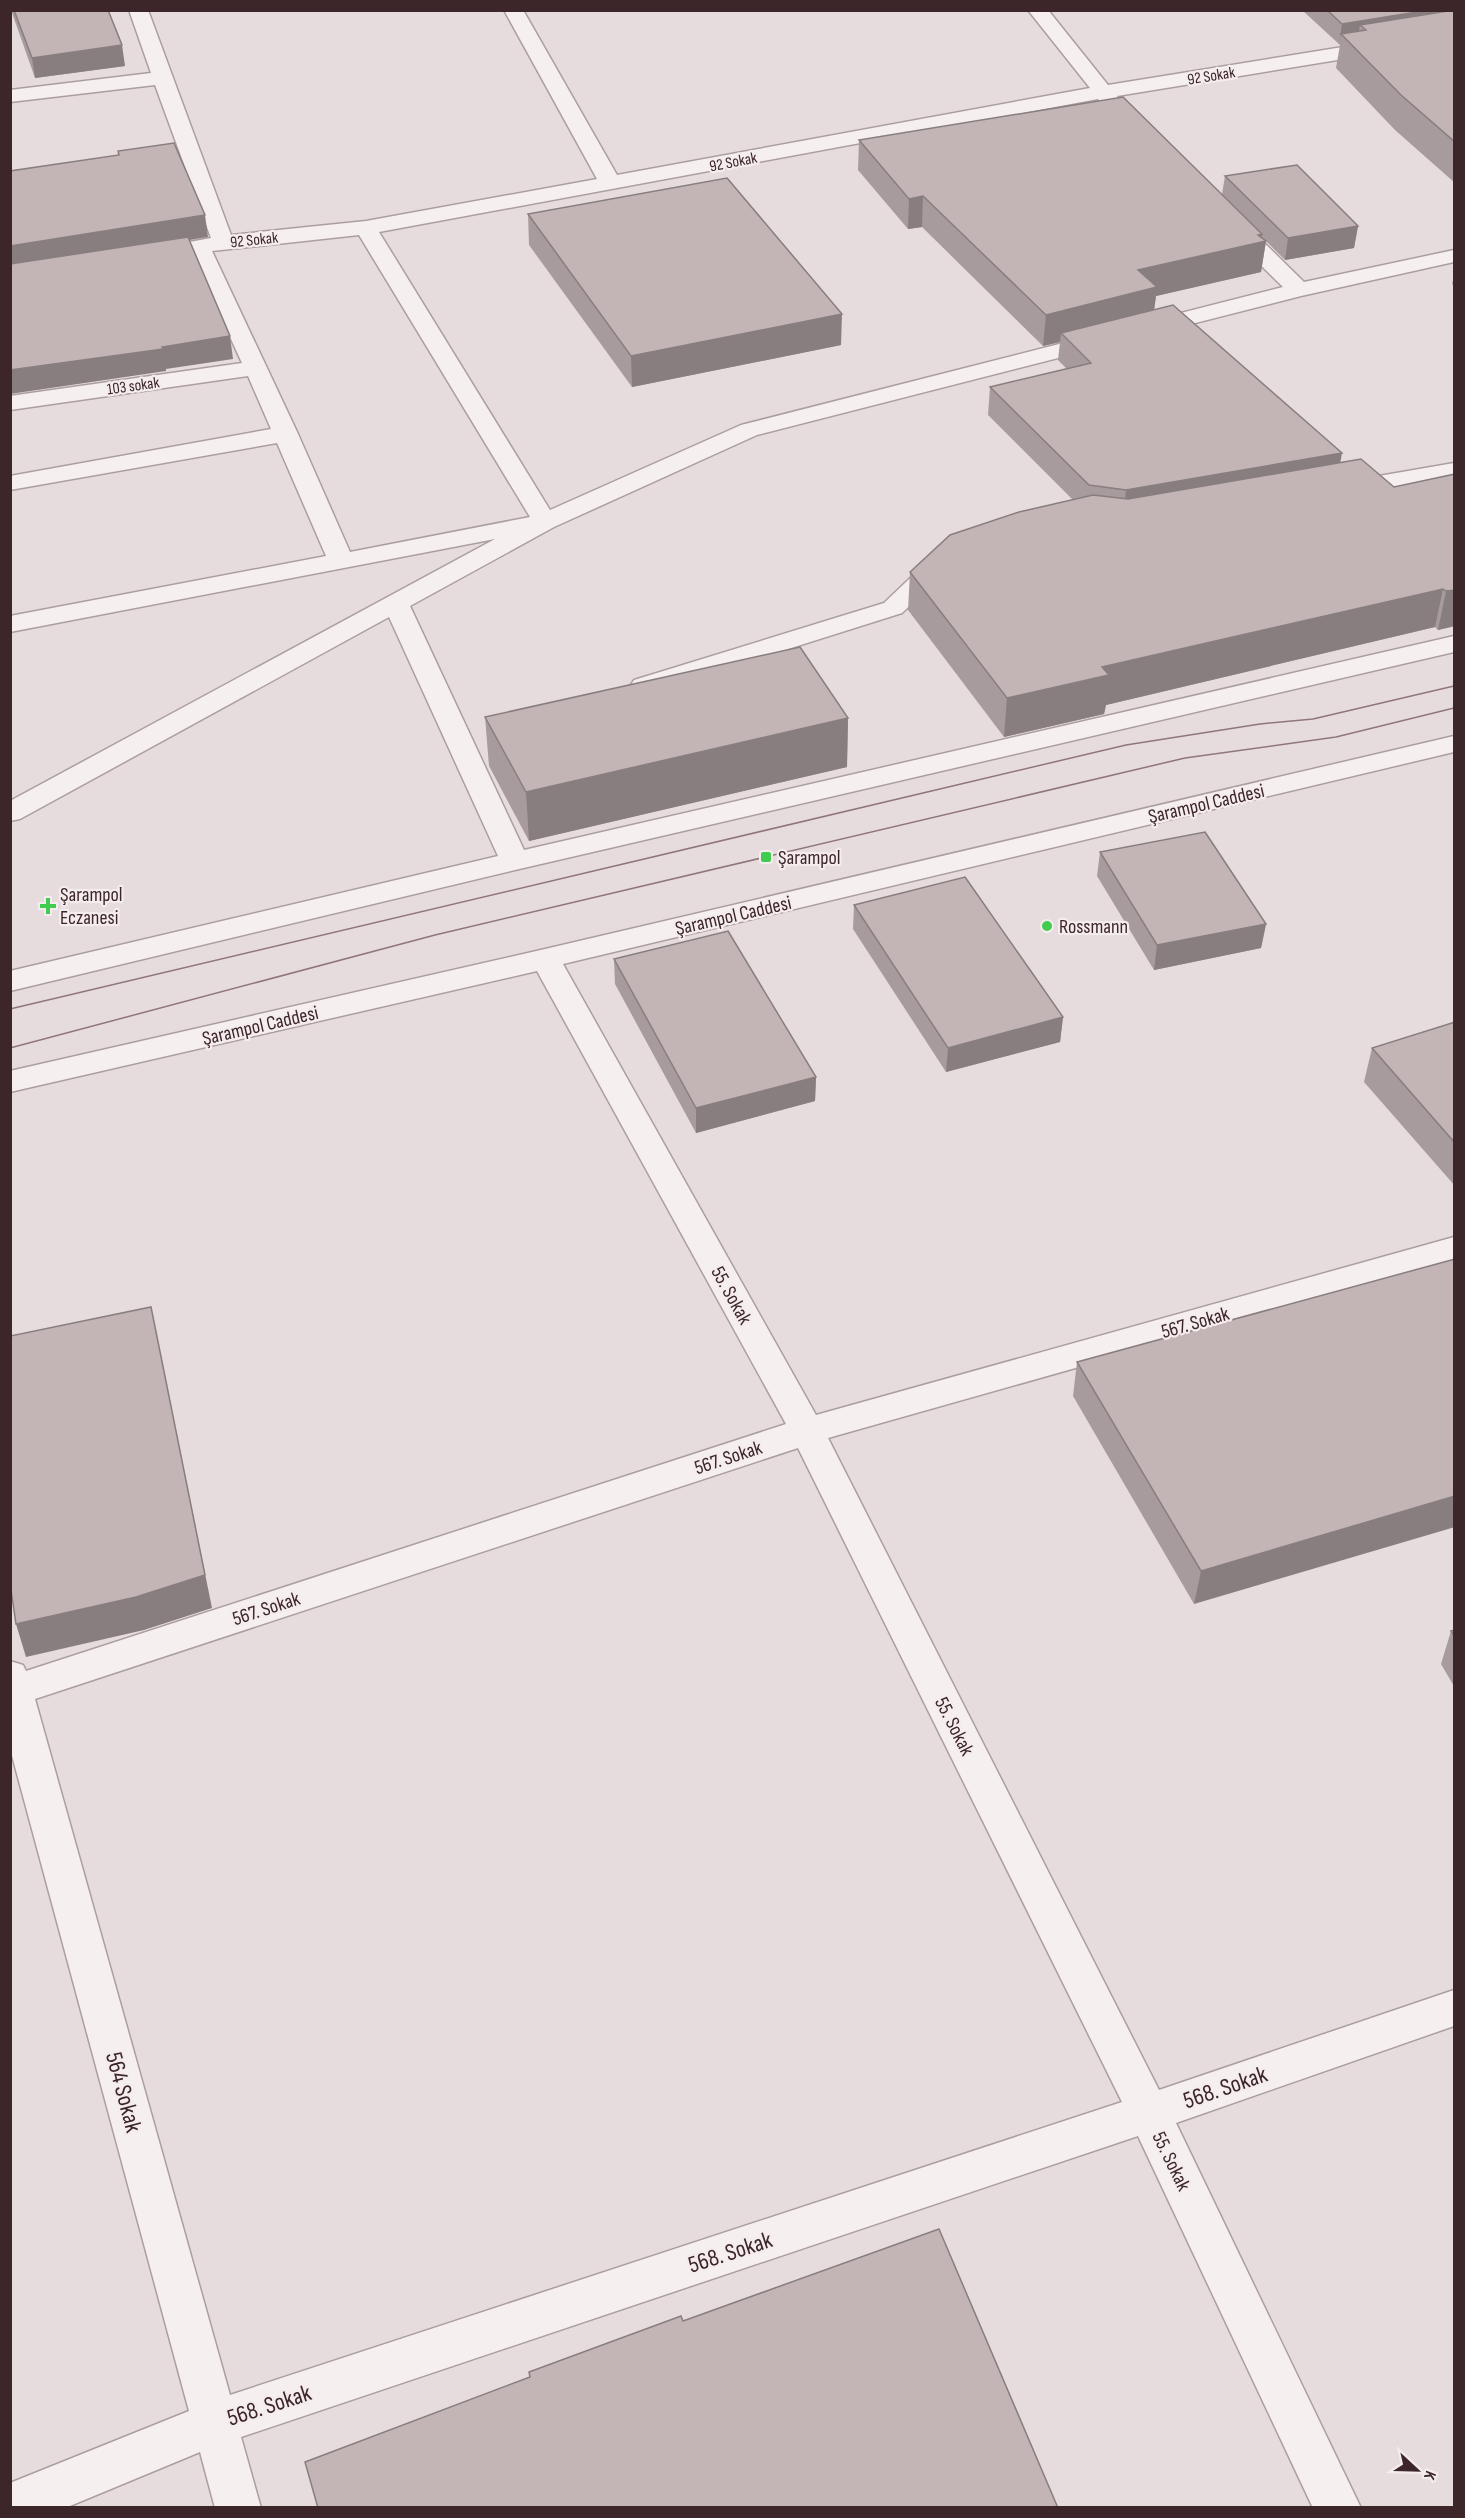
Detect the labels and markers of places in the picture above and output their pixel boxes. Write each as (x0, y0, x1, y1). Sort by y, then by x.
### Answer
place label: Şarampol (778, 846, 841, 870)
marker: Şarampol (759, 850, 773, 864)
place label: Şarampol Eczanesi (60, 883, 123, 930)
marker: Şarampol Eczanesi (41, 899, 55, 913)
place label: Rossmann (1059, 915, 1128, 939)
marker: Rossmann (1040, 919, 1054, 933)

